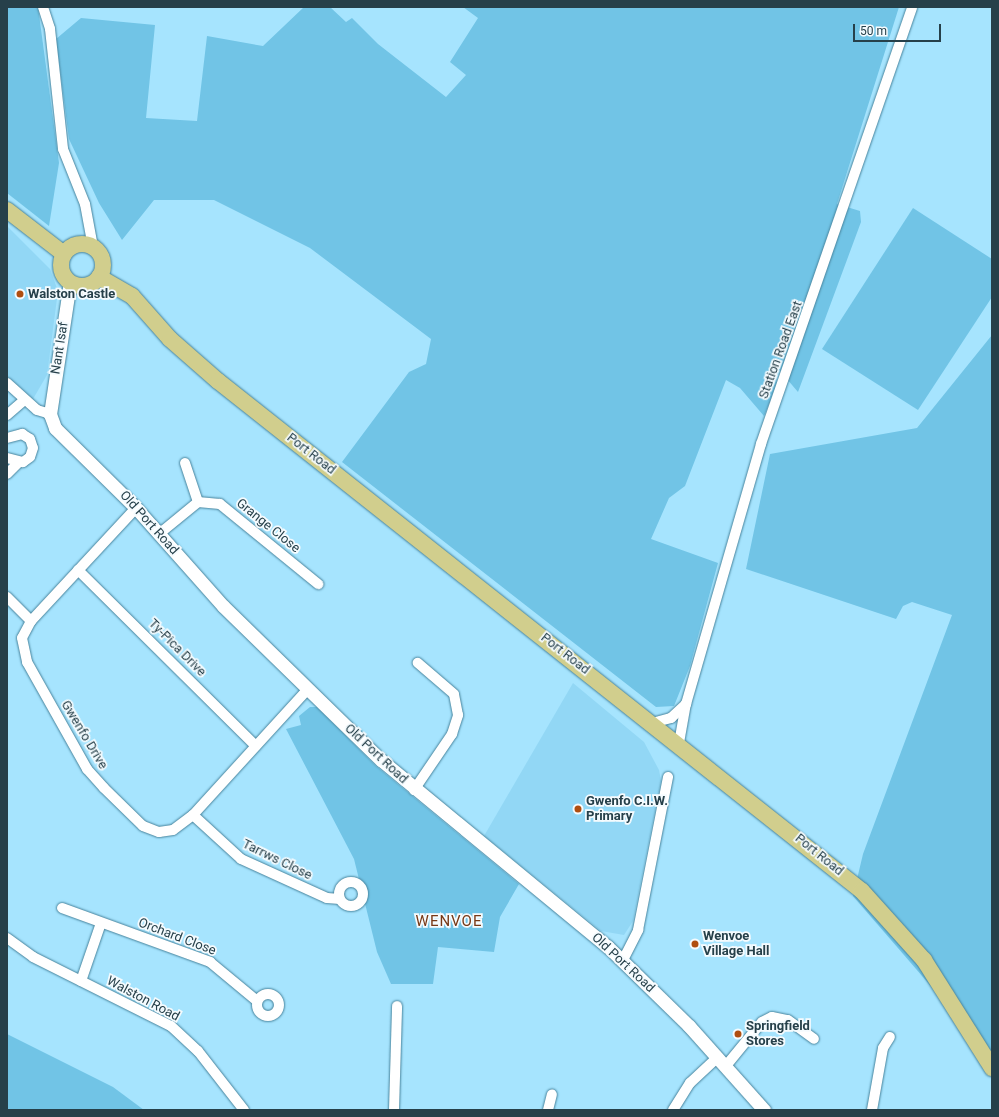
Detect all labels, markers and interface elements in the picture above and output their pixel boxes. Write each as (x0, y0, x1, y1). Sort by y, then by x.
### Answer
scale bar (855, 16, 943, 42)
text: 50 m (860, 24, 887, 38)
place label: Walston Castle (28, 286, 115, 302)
marker: Walston Castle (15, 289, 25, 299)
street label: Station Road East (756, 299, 806, 401)
street label: Nant Isaf (48, 321, 72, 375)
street label: Port Road (284, 430, 338, 478)
street label: Old Port Road (116, 488, 182, 558)
street label: Grange Close (233, 496, 303, 556)
street label: Ty-Pica Drive (145, 616, 209, 680)
street label: Port Road (538, 630, 592, 678)
street label: Gwenfo Drive (57, 698, 111, 772)
street label: Old Port Road (341, 721, 411, 787)
place label: Gwenfo C.I.W. Primary (586, 794, 668, 825)
marker: Gwenfo C.I.W. Primary (573, 804, 583, 814)
street label: Port Road (792, 831, 846, 879)
street label: Tarrws Close (240, 836, 314, 884)
district label: WENVOE (416, 913, 482, 931)
street label: Orchard Close (136, 915, 218, 959)
place label: Wenvoe Village Hall (703, 929, 769, 960)
street label: Old Port Road (588, 930, 658, 996)
marker: Wenvoe Village Hall (690, 939, 700, 949)
street label: Walston Road (104, 973, 182, 1025)
place label: Springfield Stores (746, 1019, 810, 1050)
marker: Springfield Stores (733, 1029, 743, 1039)

